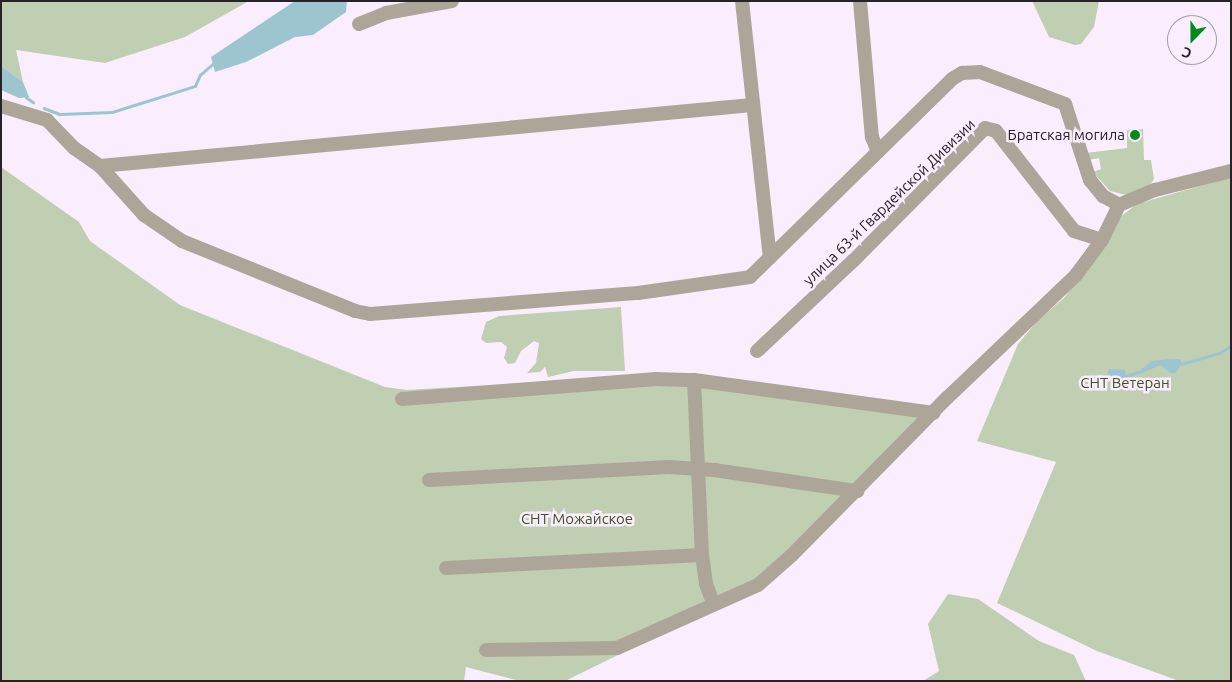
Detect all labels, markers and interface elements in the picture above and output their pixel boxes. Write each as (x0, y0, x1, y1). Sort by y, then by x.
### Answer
north arrow (1167, 15, 1217, 65)
text: С (1180, 44, 1194, 62)
street label: улица 63-й Гвардейской Дивизии (799, 115, 979, 289)
place label: Братская могила (1008, 126, 1125, 144)
marker: Братская могила (1129, 129, 1141, 141)
park label: СНТ Ветеран (1080, 374, 1170, 392)
park label: СНТ Можайское (521, 510, 633, 528)

